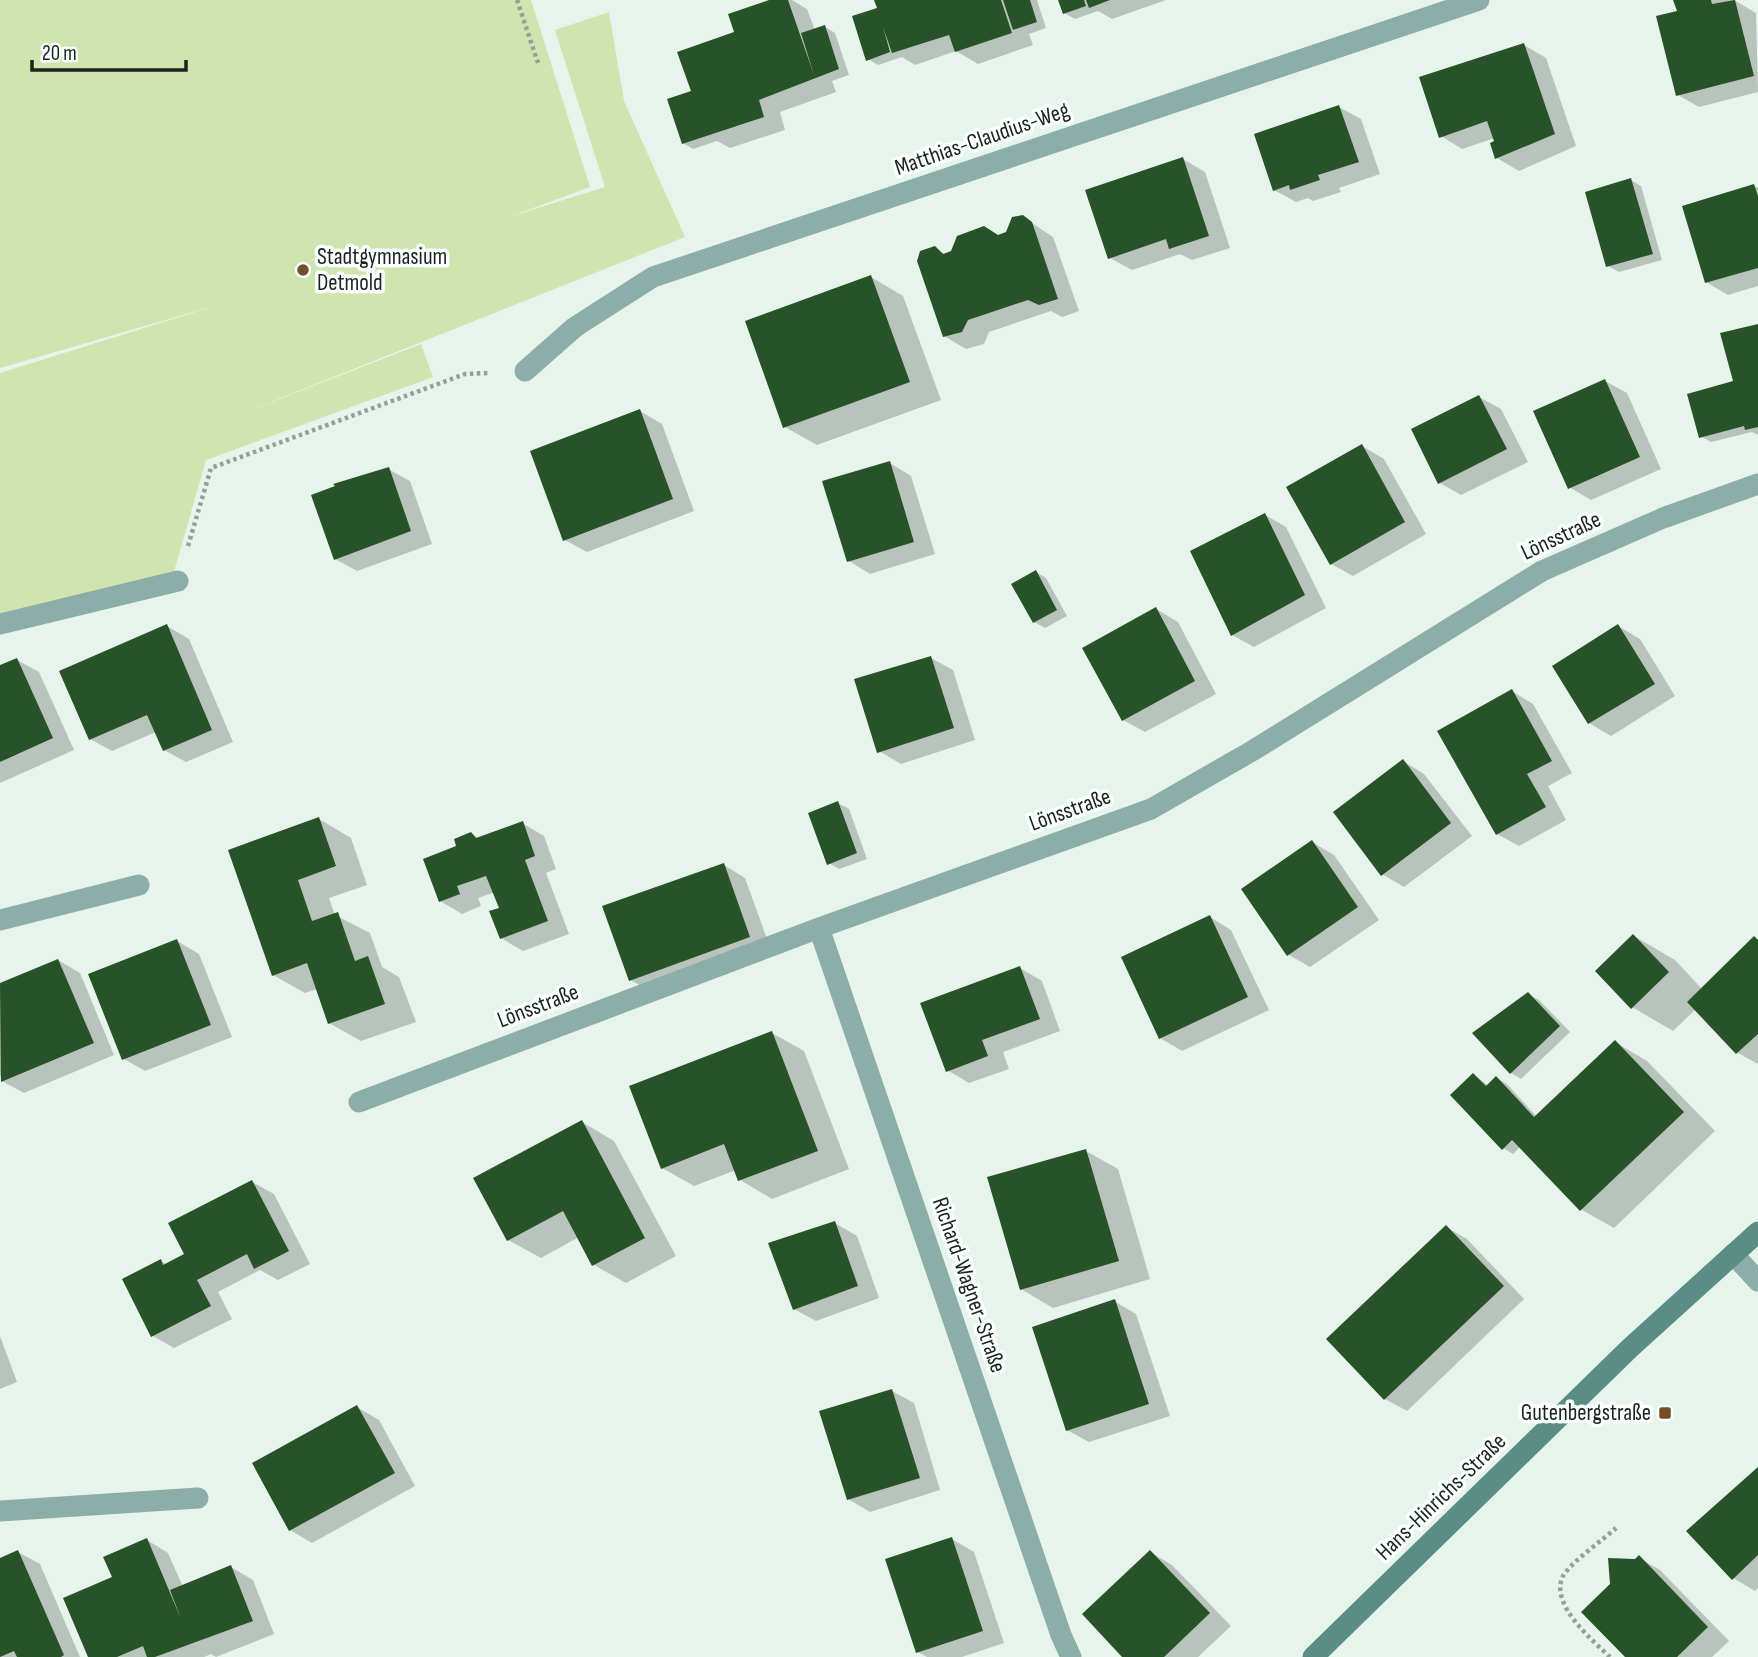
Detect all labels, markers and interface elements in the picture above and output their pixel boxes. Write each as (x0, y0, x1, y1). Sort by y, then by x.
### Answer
scale bar (32, 28, 186, 72)
text: 20 m (42, 41, 77, 66)
street label: Matthias-Claudius-Weg (891, 96, 1073, 182)
place label: Stadtgymnasium Detmold (317, 243, 447, 297)
marker: Stadtgymnasium Detmold (295, 262, 311, 278)
street label: Lönsstraße (1517, 505, 1605, 567)
street label: Lönsstraße (1025, 782, 1115, 838)
street label: Lönsstraße (493, 978, 583, 1034)
street label: Richard-Wagner-Straße (926, 1194, 1012, 1376)
place label: Gutenbergstraße (1521, 1399, 1651, 1427)
marker: Gutenbergstraße (1657, 1405, 1673, 1421)
street label: Hans-Hinrichs-Straße (1370, 1428, 1512, 1566)

